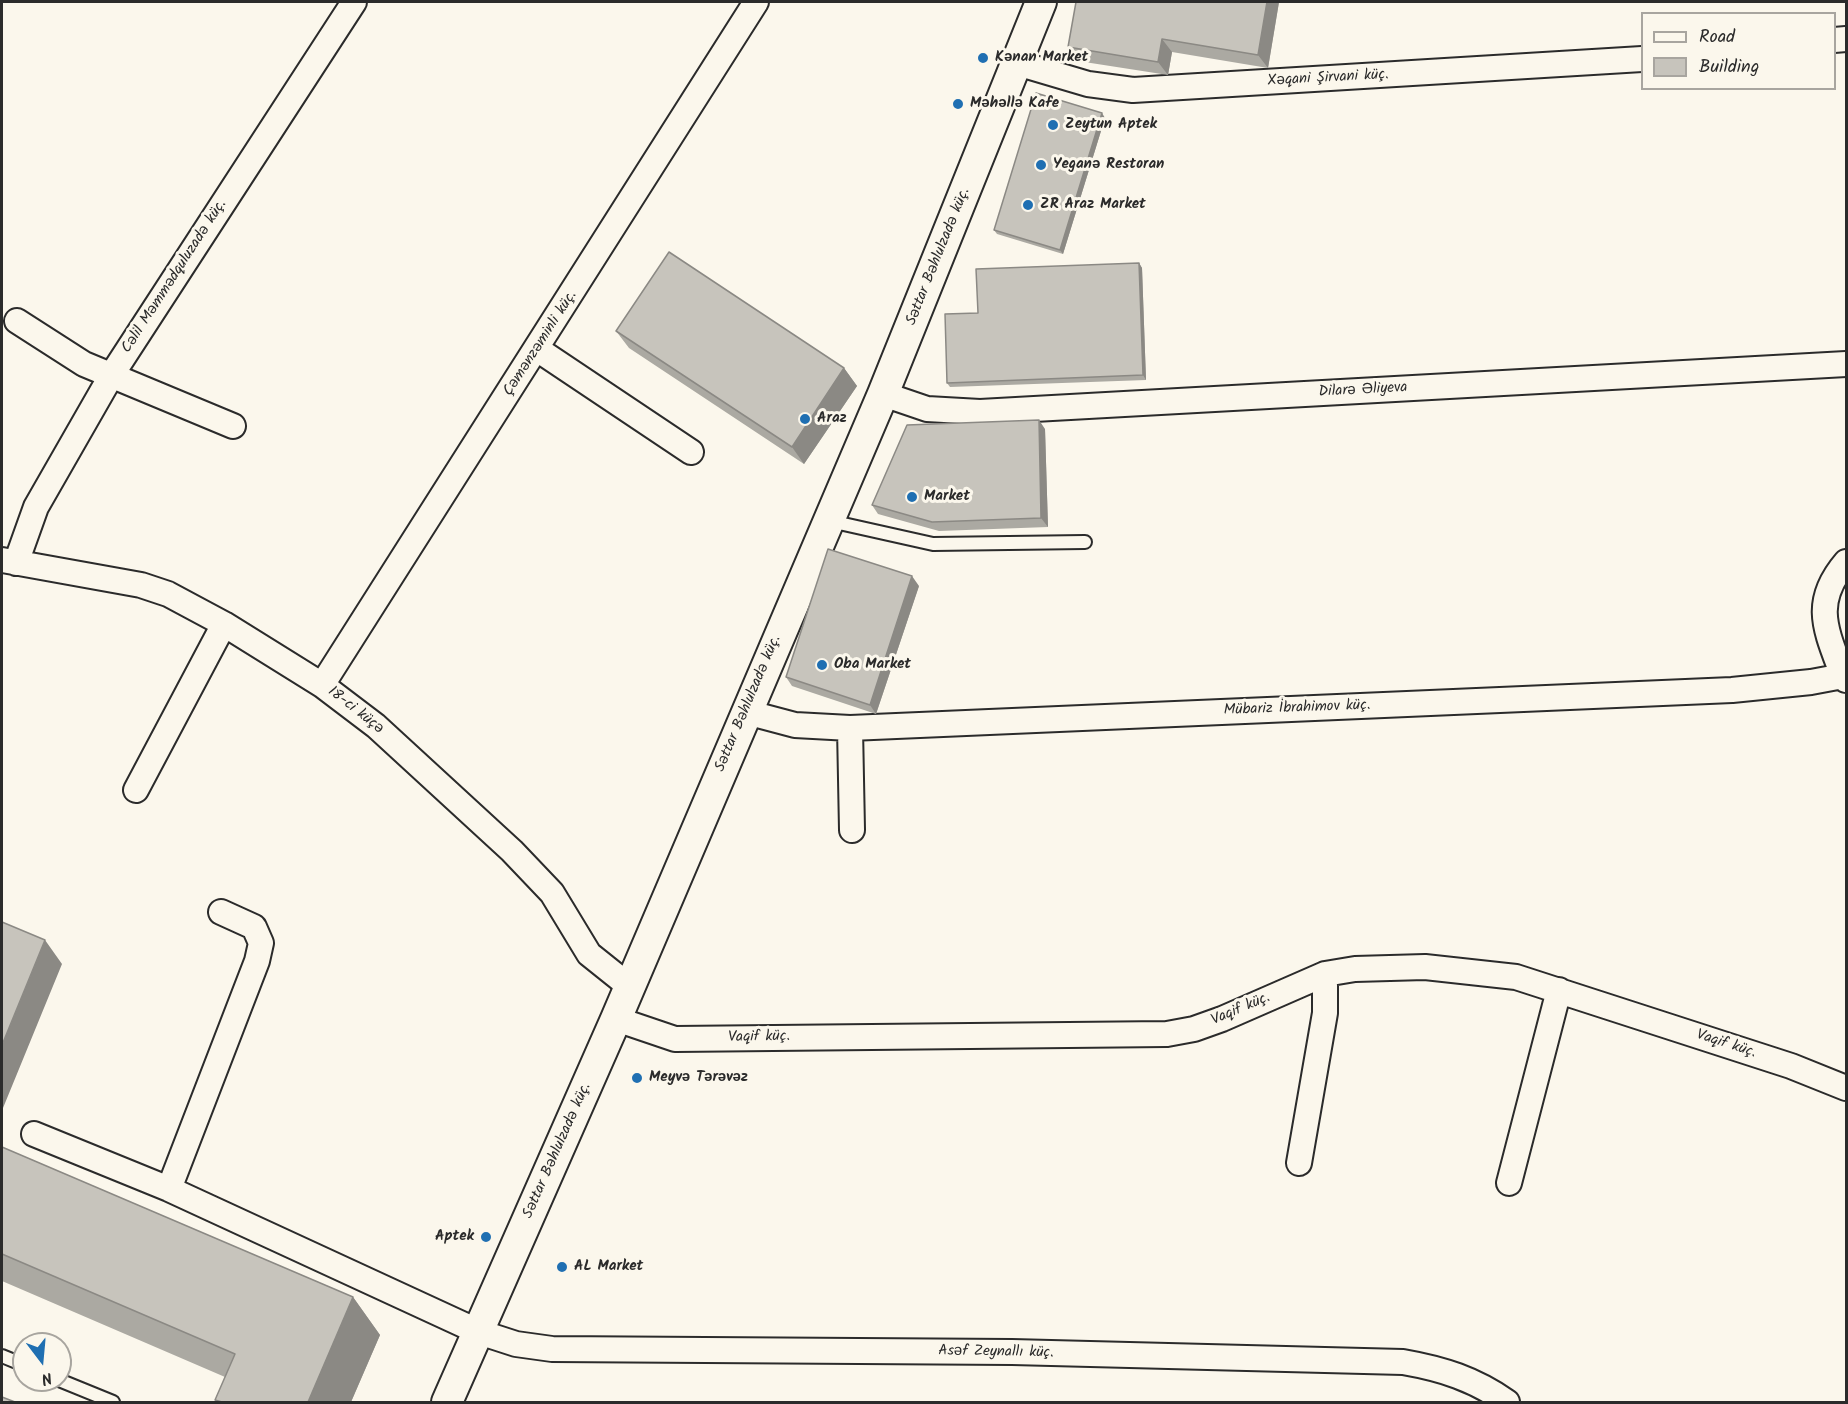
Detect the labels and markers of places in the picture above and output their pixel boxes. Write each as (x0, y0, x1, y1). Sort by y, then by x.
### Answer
place label: Kənan Market (995, 49, 1088, 67)
marker: Kənan Market (976, 51, 990, 65)
place label: Məhəllə Kafe (970, 95, 1059, 113)
marker: Məhəllə Kafe (951, 97, 965, 111)
place label: Zeytun Aptek (1065, 116, 1157, 134)
marker: Zeytun Aptek (1046, 118, 1060, 132)
place label: Yeganə Restoran (1053, 156, 1164, 174)
marker: Yeganə Restoran (1034, 158, 1048, 172)
place label: ZR Araz Market (1040, 196, 1146, 214)
marker: ZR Araz Market (1021, 198, 1035, 212)
place label: Araz (817, 410, 847, 428)
marker: Araz (798, 412, 812, 426)
place label: Market (924, 488, 970, 506)
marker: Market (905, 490, 919, 504)
place label: Oba Market (834, 656, 911, 674)
marker: Oba Market (815, 658, 829, 672)
place label: Meyvə Tərəvəz (649, 1069, 748, 1087)
marker: Meyvə Tərəvəz (630, 1071, 644, 1085)
place label: Aptek (435, 1228, 474, 1246)
marker: Aptek (479, 1230, 493, 1244)
place label: AL Market (574, 1258, 643, 1276)
marker: AL Market (555, 1260, 569, 1274)

